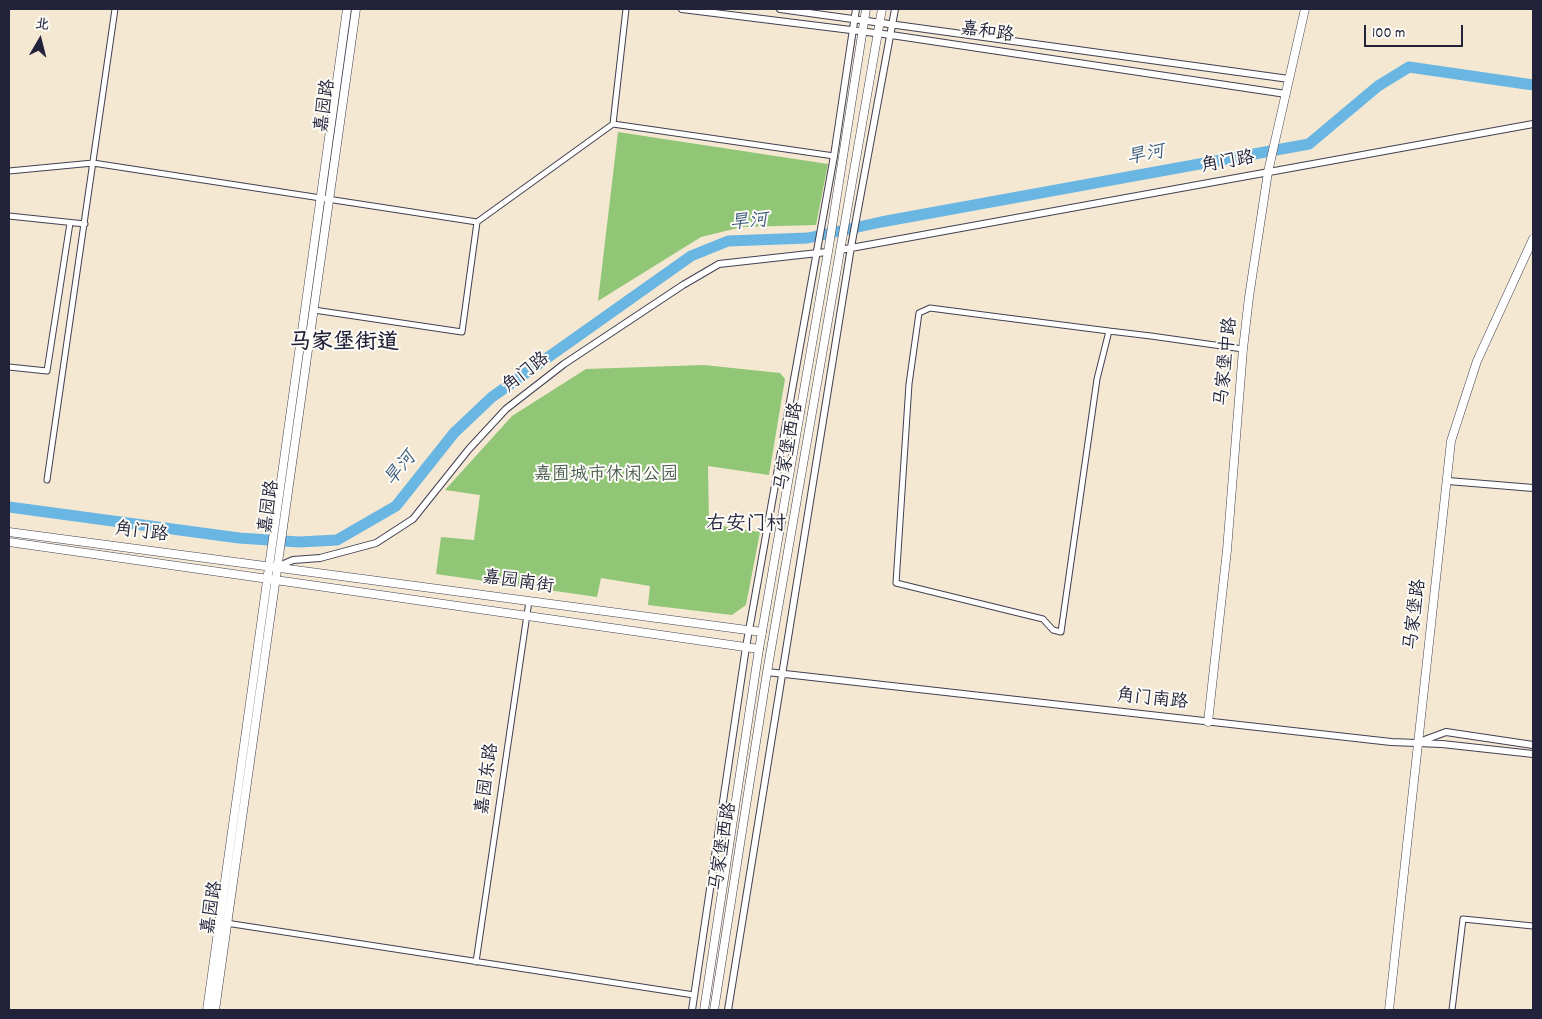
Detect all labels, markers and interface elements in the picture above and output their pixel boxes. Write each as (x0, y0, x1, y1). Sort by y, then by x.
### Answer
text: 北 (34, 14, 50, 36)
north arrow (15, 15, 65, 65)
scale bar (1367, 15, 1466, 47)
street label: 嘉和路 (959, 20, 1015, 48)
text: 100 m (1372, 23, 1405, 45)
street label: 嘉园路 (313, 78, 341, 134)
water label: 旱河 (1125, 142, 1167, 172)
street label: 角门路 (1200, 149, 1256, 179)
water label: 旱河 (729, 211, 769, 237)
street label: 马家堡中路 (1213, 316, 1243, 408)
district label: 马家堡街道 (289, 332, 399, 358)
street label: 角门路 (499, 349, 555, 399)
street label: 马家堡西路 (773, 401, 809, 493)
water label: 旱河 (381, 448, 423, 492)
park label: 嘉囿城市休闲公园 (534, 466, 678, 488)
street label: 嘉园路 (257, 479, 285, 535)
district label: 右安门村 (706, 514, 786, 538)
street label: 角门路 (113, 520, 169, 548)
street label: 嘉园南街 (481, 568, 555, 600)
street label: 马家堡路 (1402, 578, 1432, 652)
street label: 角门南路 (1115, 686, 1189, 716)
street label: 嘉园东路 (473, 742, 505, 816)
street label: 马家堡西路 (707, 801, 743, 893)
street label: 嘉园路 (199, 880, 229, 936)

